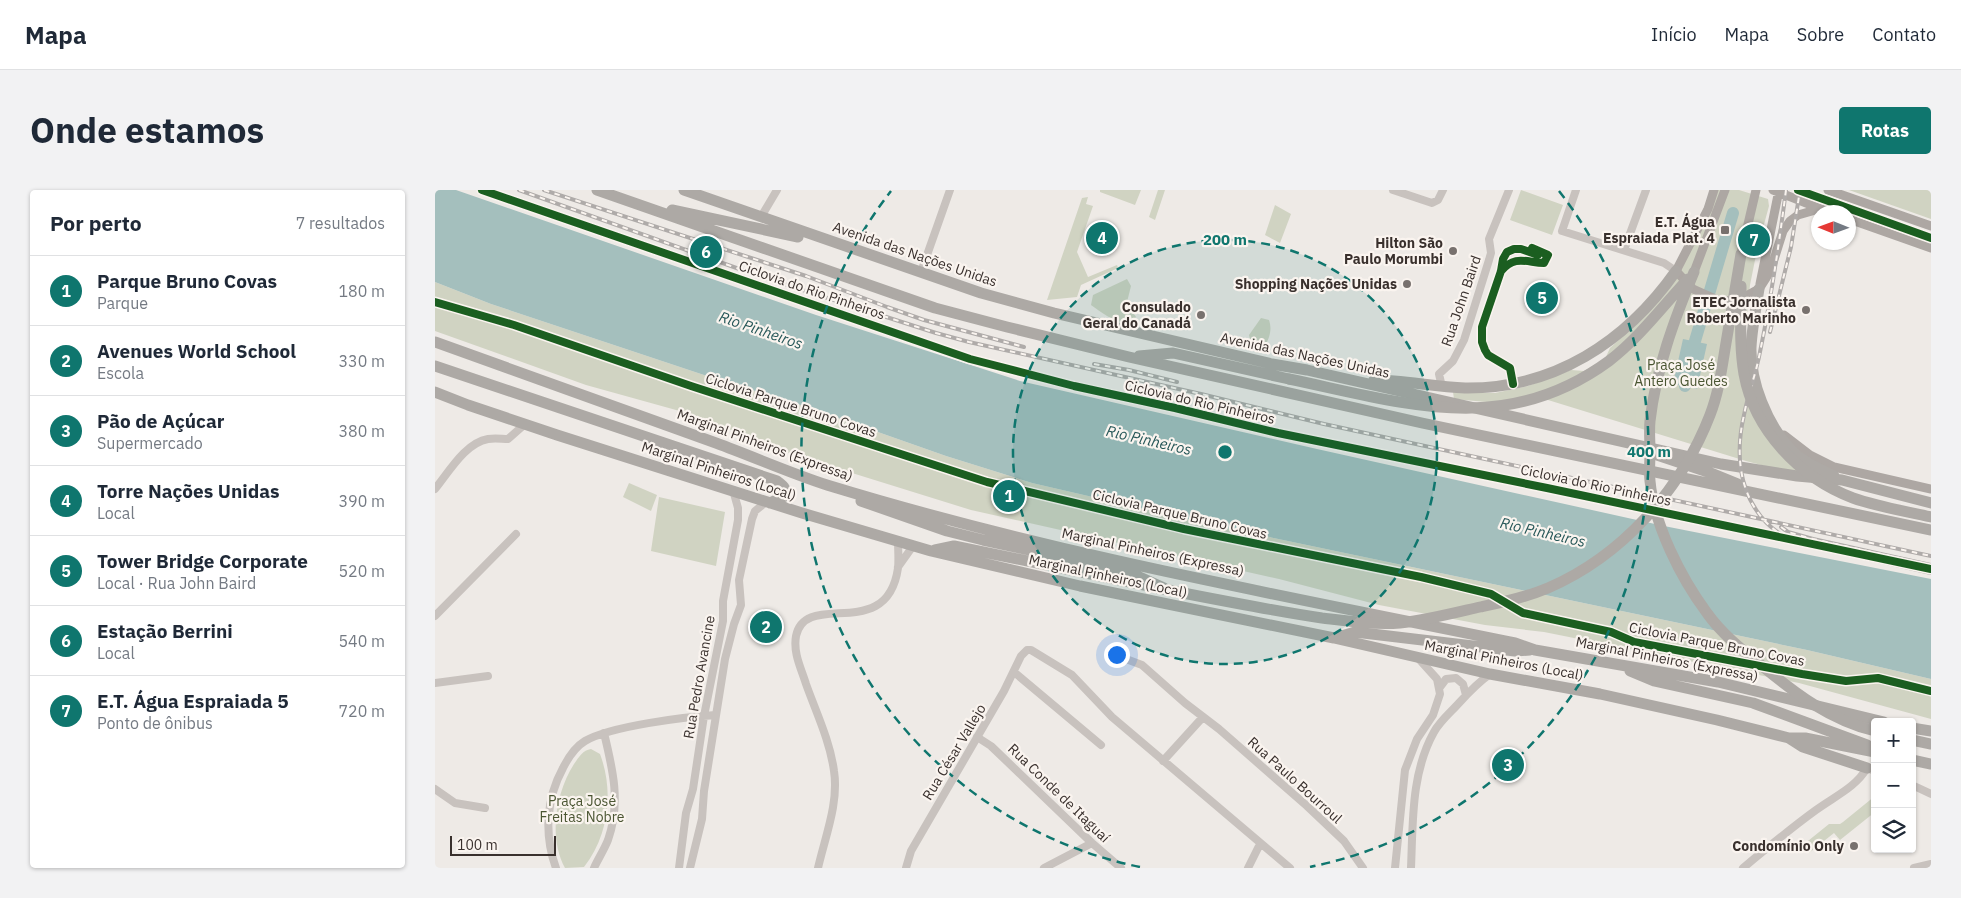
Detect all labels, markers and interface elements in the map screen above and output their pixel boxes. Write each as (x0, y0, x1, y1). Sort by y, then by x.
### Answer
text: Mapa (25, 19, 87, 51)
text: Início (1651, 23, 1697, 46)
text: Mapa (1725, 23, 1769, 46)
text: Sobre (1797, 23, 1844, 46)
text: Contato (1872, 23, 1936, 46)
text: Onde estamos (30, 107, 264, 153)
button: Rotas (1839, 107, 1931, 154)
north arrow (1811, 205, 1856, 250)
text: Por perto (50, 209, 142, 237)
place label: E.T. Água Espraiada Plat. 4 (1603, 212, 1715, 247)
text: 7 resultados (296, 213, 385, 233)
street label: Avenida das Nações Unidas (830, 217, 1000, 291)
pin: 4 (1086, 219, 1118, 257)
pin: 7 (1738, 221, 1770, 259)
marker: E.T. Água Espraiada Plat. 4 (1719, 224, 1731, 236)
text: 200 m (1203, 230, 1247, 249)
pin: 6 (690, 233, 722, 271)
place label: Hilton São Paulo Morumbi (1344, 234, 1443, 268)
marker: Hilton São Paulo Morumbi (1447, 245, 1459, 257)
street label: Rua John Baird (1437, 253, 1485, 349)
street label: Ciclovia do Rio Pinheiros (736, 256, 888, 324)
text: Parque Bruno Covas (97, 269, 277, 293)
place label: Shopping Nações Unidas (1235, 275, 1397, 293)
marker: Shopping Nações Unidas (1401, 278, 1413, 290)
pin: 5 (1526, 279, 1558, 317)
text: 1 (61, 281, 71, 301)
text: 180 m (338, 281, 385, 301)
text: Parque (97, 293, 148, 313)
place label: ETEC Jornalista Roberto Marinho (1687, 293, 1796, 327)
place label: Consulado Geral do Canadá (1083, 298, 1191, 332)
marker: ETEC Jornalista Roberto Marinho (1800, 304, 1812, 316)
water label: Rio Pinheiros (717, 307, 805, 353)
marker: Consulado Geral do Canadá (1195, 309, 1207, 321)
street label: Avenida das Nações Unidas (1219, 328, 1391, 382)
text: Avenues World School (97, 339, 296, 363)
text: 2 (61, 351, 71, 371)
text: 330 m (338, 351, 385, 371)
park label: Praça José Antero Guedes (1634, 356, 1728, 390)
text: Escola (97, 363, 144, 383)
street label: Ciclovia Parque Bruno Covas (703, 369, 879, 441)
street label: Ciclovia do Rio Pinheiros (1123, 376, 1277, 428)
street label: Marginal Pinheiros (Expressa) (675, 405, 855, 485)
text: Pão de Açúcar (97, 409, 224, 433)
text: 3 (61, 421, 71, 441)
text: 380 m (338, 421, 385, 441)
water label: Rio Pinheiros (1104, 421, 1194, 459)
text: Supermercado (97, 433, 203, 453)
street label: Marginal Pinheiros (Local) (639, 437, 799, 505)
text: 400 m (1627, 442, 1671, 461)
centre of rings (1216, 443, 1234, 461)
street label: Ciclovia do Rio Pinheiros (1519, 460, 1673, 510)
pin: 1 (993, 477, 1025, 515)
text: Torre Nações Unidas (97, 479, 280, 503)
street label: Ciclovia Parque Bruno Covas (1091, 485, 1269, 543)
text: 4 (61, 491, 71, 511)
text: 390 m (338, 491, 385, 511)
text: Local (97, 503, 135, 523)
water label: Rio Pinheiros (1498, 513, 1588, 551)
street label: Marginal Pinheiros (Expressa) (1060, 524, 1246, 580)
text: Tower Bridge Corporate (97, 549, 308, 573)
street label: Marginal Pinheiros (Local) (1027, 550, 1189, 602)
text: 5 (61, 561, 71, 581)
text: 520 m (338, 561, 385, 581)
text: Local · Rua John Baird (97, 573, 256, 593)
pin: 2 (750, 608, 782, 646)
street label: Rua Pedro Avancine (679, 614, 719, 740)
street label: Ciclovia Parque Bruno Covas (1628, 618, 1807, 670)
text: Estação Berrini (97, 619, 233, 643)
text: 6 (61, 631, 71, 651)
text: 540 m (338, 631, 385, 651)
street label: Marginal Pinheiros (Expressa) (1574, 632, 1760, 686)
street label: Marginal Pinheiros (Local) (1423, 636, 1585, 684)
your location (1104, 642, 1130, 668)
text: Local (97, 643, 135, 663)
text: E.T. Água Espraiada 5 (97, 689, 289, 713)
text: 7 (61, 701, 71, 721)
text: 720 m (338, 701, 385, 721)
street label: Rua César Vallejo (918, 701, 990, 803)
text: Ponto de ônibus (97, 713, 213, 733)
map controls (1871, 718, 1916, 853)
button: + (1871, 718, 1916, 763)
street label: Rua Paulo Bourroul (1244, 733, 1346, 827)
street label: Rua Conde de Itaguaí (1004, 740, 1114, 847)
pin: 3 (1492, 746, 1524, 784)
button: − (1871, 763, 1916, 808)
park label: Praça José Freitas Nobre (540, 792, 625, 826)
button: layers (1871, 808, 1916, 853)
scale bar (450, 833, 556, 856)
text: 100 m (457, 836, 498, 854)
place label: Condomínio Only (1732, 837, 1845, 855)
marker: Condomínio Only (1848, 840, 1860, 852)

